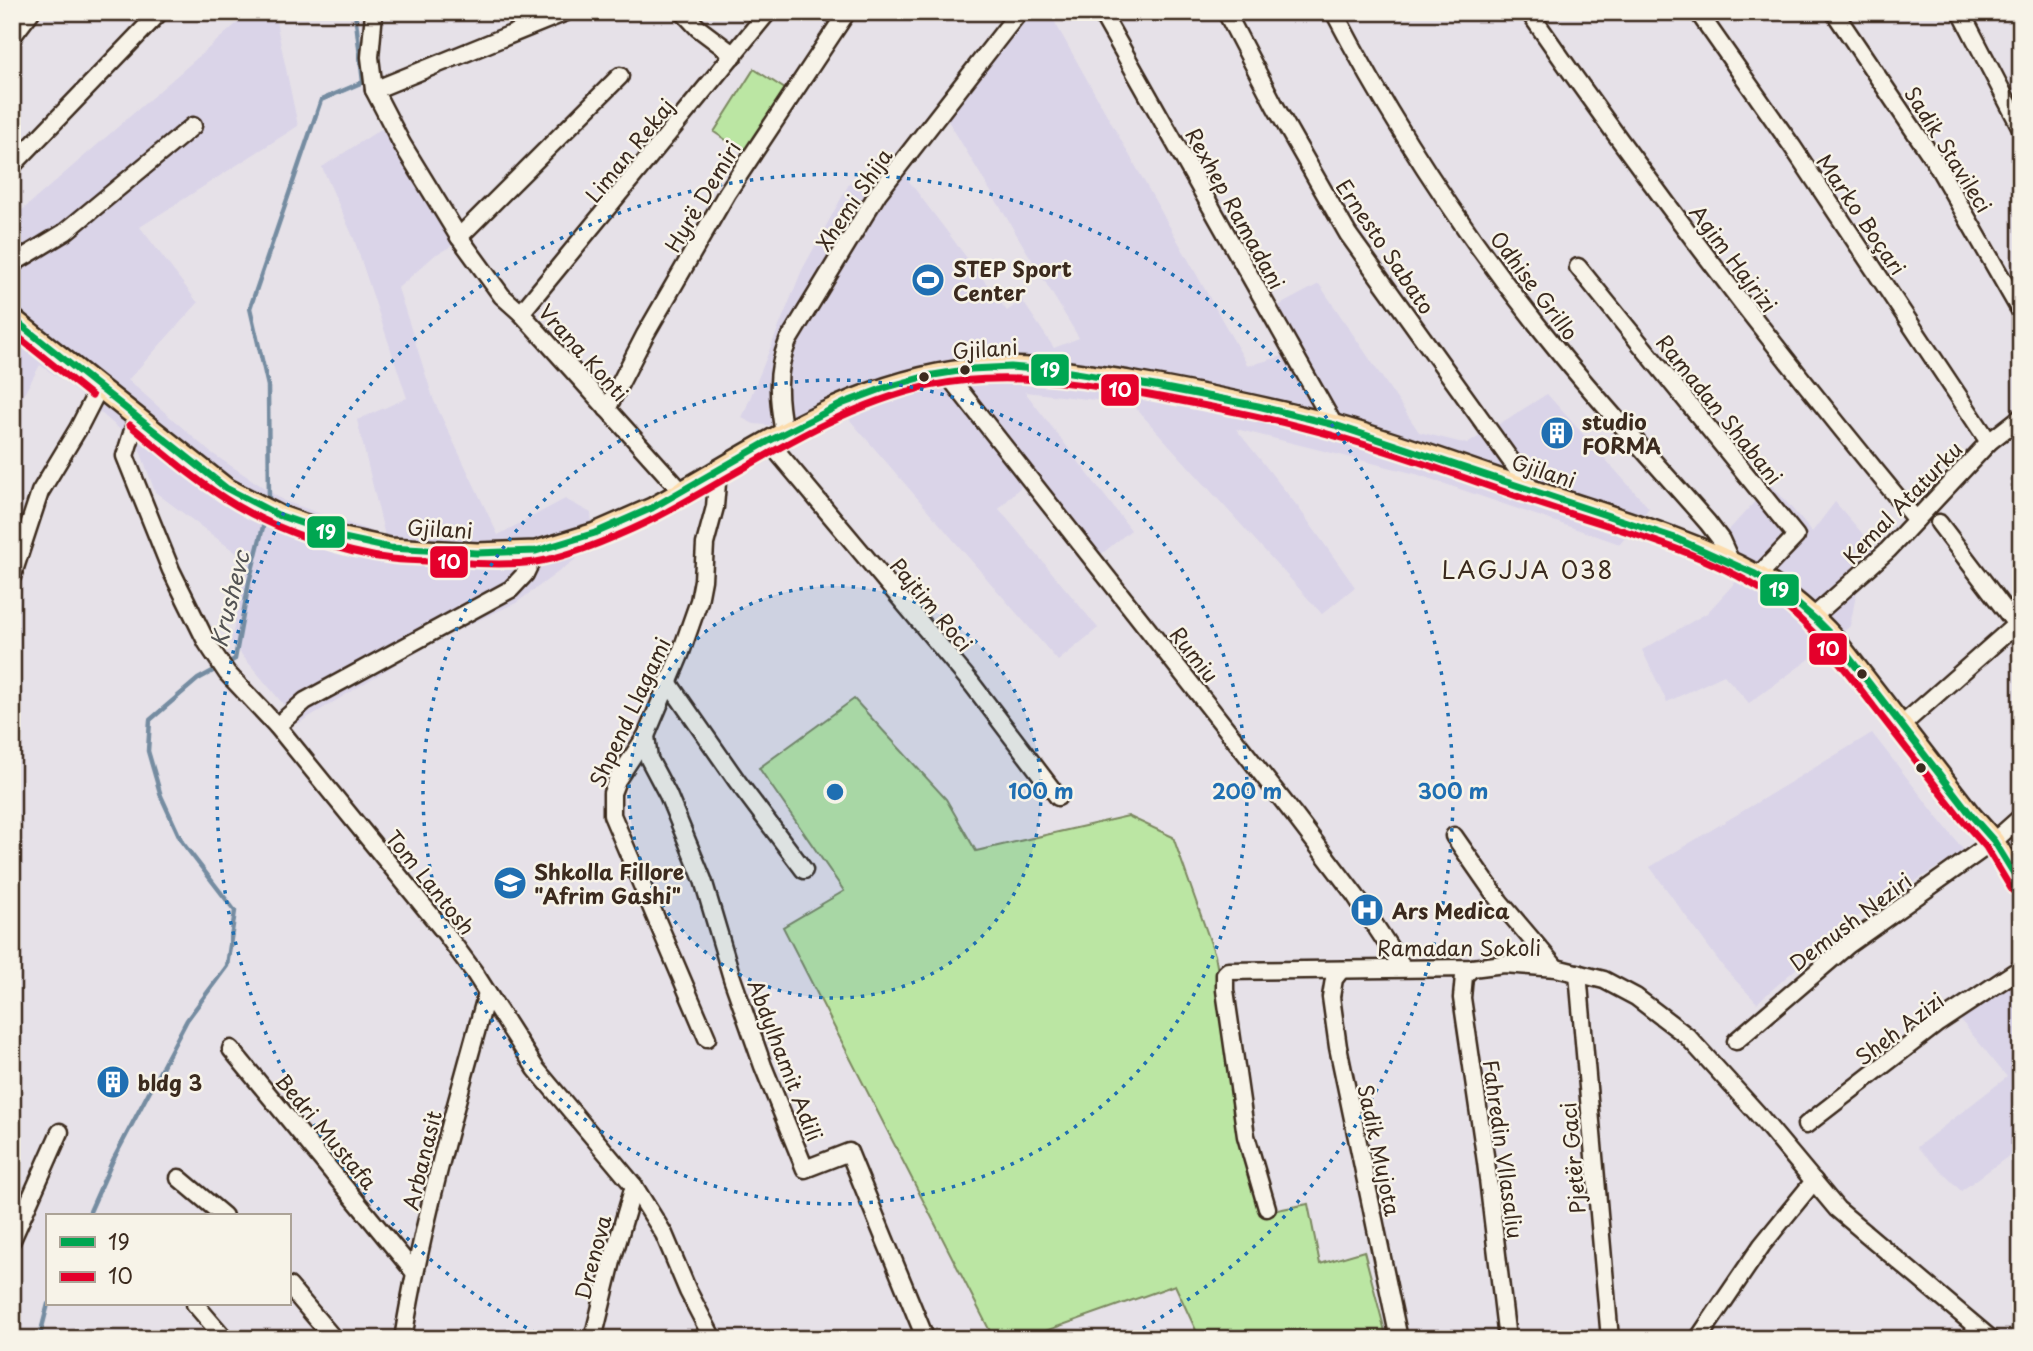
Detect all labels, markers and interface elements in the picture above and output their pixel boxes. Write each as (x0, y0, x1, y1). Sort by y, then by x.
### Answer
street label: Sadik Stavileci (1897, 80, 2001, 218)
street label: Liman Rekaj (577, 91, 681, 209)
street label: Rexhep Ramadani (1178, 121, 1294, 295)
street label: Hyrë Demiri (656, 134, 748, 258)
street label: Xhemi Shija (807, 141, 900, 257)
street label: Marko Boçari (1810, 147, 1914, 281)
street label: Ernesto Sabato (1329, 172, 1443, 320)
street label: Agim Hajrizi (1683, 197, 1785, 319)
street label: Odhise Grillo (1483, 224, 1587, 346)
place label: STEP Sport Center (953, 252, 1072, 308)
sports icon: STEP Sport Center (909, 261, 947, 299)
street label: Vrana Konti (531, 296, 637, 408)
street label: Ramadan Shabani (1649, 327, 1791, 491)
street label: Gjilani (951, 330, 1019, 366)
line badge: 19 (1030, 353, 1070, 387)
text: 19 (1040, 355, 1060, 383)
unlabelled marker (958, 363, 972, 377)
unlabelled marker (917, 370, 931, 384)
line badge: 10 (1100, 373, 1140, 407)
text: 10 (1108, 375, 1132, 403)
place label: studio FORMA (1582, 405, 1661, 461)
building icon: studio FORMA (1538, 414, 1576, 452)
street label: Kemal Ataturku (1835, 433, 1969, 571)
street label: Gjilani (1508, 445, 1580, 495)
street label: Gjilani (406, 510, 474, 546)
line badge: 19 (306, 515, 346, 549)
text: 19 (316, 517, 336, 545)
water label: Krushevc (200, 545, 258, 651)
line badge: 10 (429, 545, 469, 579)
text: 10 (437, 547, 461, 575)
street label: Pajtim Roci (883, 550, 981, 658)
district label: LAGJJA 038 (1441, 551, 1615, 587)
line badge: 19 (1759, 573, 1800, 607)
text: 19 (1769, 575, 1789, 603)
street label: Rumiu (1163, 619, 1227, 689)
street label: Shpend Llagami (580, 632, 678, 792)
line badge: 10 (1808, 632, 1848, 666)
text: 10 (1816, 634, 1840, 662)
unlabelled marker (1855, 667, 1869, 681)
unlabelled marker (1914, 761, 1928, 775)
text: 100 m (1008, 774, 1074, 806)
text: 200 m (1212, 774, 1282, 806)
text: 300 m (1418, 774, 1488, 806)
centre of rings (823, 780, 847, 804)
street label: Tom Lantosh (379, 823, 483, 941)
place label: Shkolla Fillore "Afrim Gashi" (534, 855, 684, 911)
school or university icon: Shkolla Fillore "Afrim Gashi" (491, 864, 529, 902)
street label: Demush Neziri (1782, 864, 1918, 978)
hospital icon: Ars Medica (1348, 891, 1386, 929)
place label: Ars Medica (1391, 894, 1510, 926)
street label: Ramadan Sokoli (1377, 931, 1541, 963)
street label: Abdylhamit Adili (740, 975, 832, 1145)
street label: Sheh Azizi (1848, 984, 1950, 1072)
street label: Fahredin Vllasaliu (1476, 1058, 1532, 1240)
building icon: bldg 3 (94, 1063, 132, 1101)
place label: bldg 3 (138, 1066, 202, 1098)
street label: Bedri Mustafa (269, 1066, 385, 1196)
street label: Sadik Mujota (1350, 1081, 1410, 1219)
street label: Pjetër Gaci (1551, 1101, 1593, 1215)
street label: Arbanasit (393, 1107, 449, 1213)
street label: Drenova (565, 1211, 619, 1303)
legend (46, 1214, 290, 1306)
text: 19 (108, 1225, 130, 1257)
text: 10 (108, 1259, 133, 1291)

